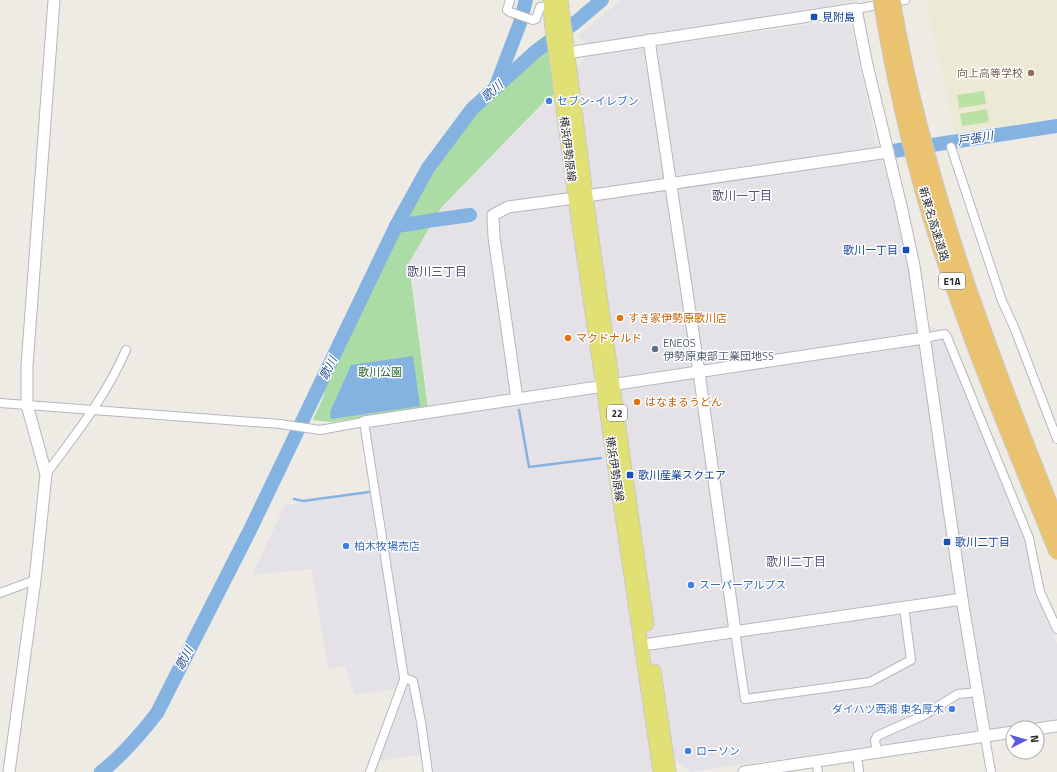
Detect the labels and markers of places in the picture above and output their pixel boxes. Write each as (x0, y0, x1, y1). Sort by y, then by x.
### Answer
place label: 見附島 (822, 9, 855, 25)
marker: 見附島 (809, 12, 819, 22)
place label: 向上高等学校 (957, 65, 1023, 81)
marker: 向上高等学校 (1026, 68, 1036, 78)
place label: セブン-イレブン (557, 93, 639, 109)
marker: セブン-イレブン (544, 96, 554, 106)
place label: 歌川一丁目 (843, 242, 898, 258)
marker: 歌川一丁目 (901, 245, 911, 255)
place label: すき家伊勢原歌川店 (628, 310, 727, 326)
marker: すき家伊勢原歌川店 (615, 313, 625, 323)
place label: マクドナルド (576, 330, 642, 346)
marker: マクドナルド (563, 333, 573, 343)
place label: ENEOS 伊勢原東部工業団地SS (663, 335, 774, 364)
marker: ENEOS 伊勢原東部工業団地SS (650, 344, 660, 354)
place label: はなまるうどん (645, 394, 722, 410)
marker: はなまるうどん (632, 397, 642, 407)
place label: 歌川産業スクエア (638, 467, 726, 483)
marker: 歌川産業スクエア (625, 470, 635, 480)
place label: 歌川二丁目 (955, 534, 1010, 550)
marker: 歌川二丁目 (942, 537, 952, 547)
place label: 柏木牧場売店 (354, 538, 420, 554)
marker: 柏木牧場売店 (341, 541, 351, 551)
place label: スーパーアルプス (699, 577, 786, 593)
marker: スーパーアルプス (686, 580, 696, 590)
place label: ダイハツ西湘 東名厚木 (832, 701, 944, 717)
marker: ダイハツ西湘 東名厚木 (947, 704, 957, 714)
place label: ローソン (696, 743, 740, 759)
marker: ローソン (683, 746, 693, 756)

